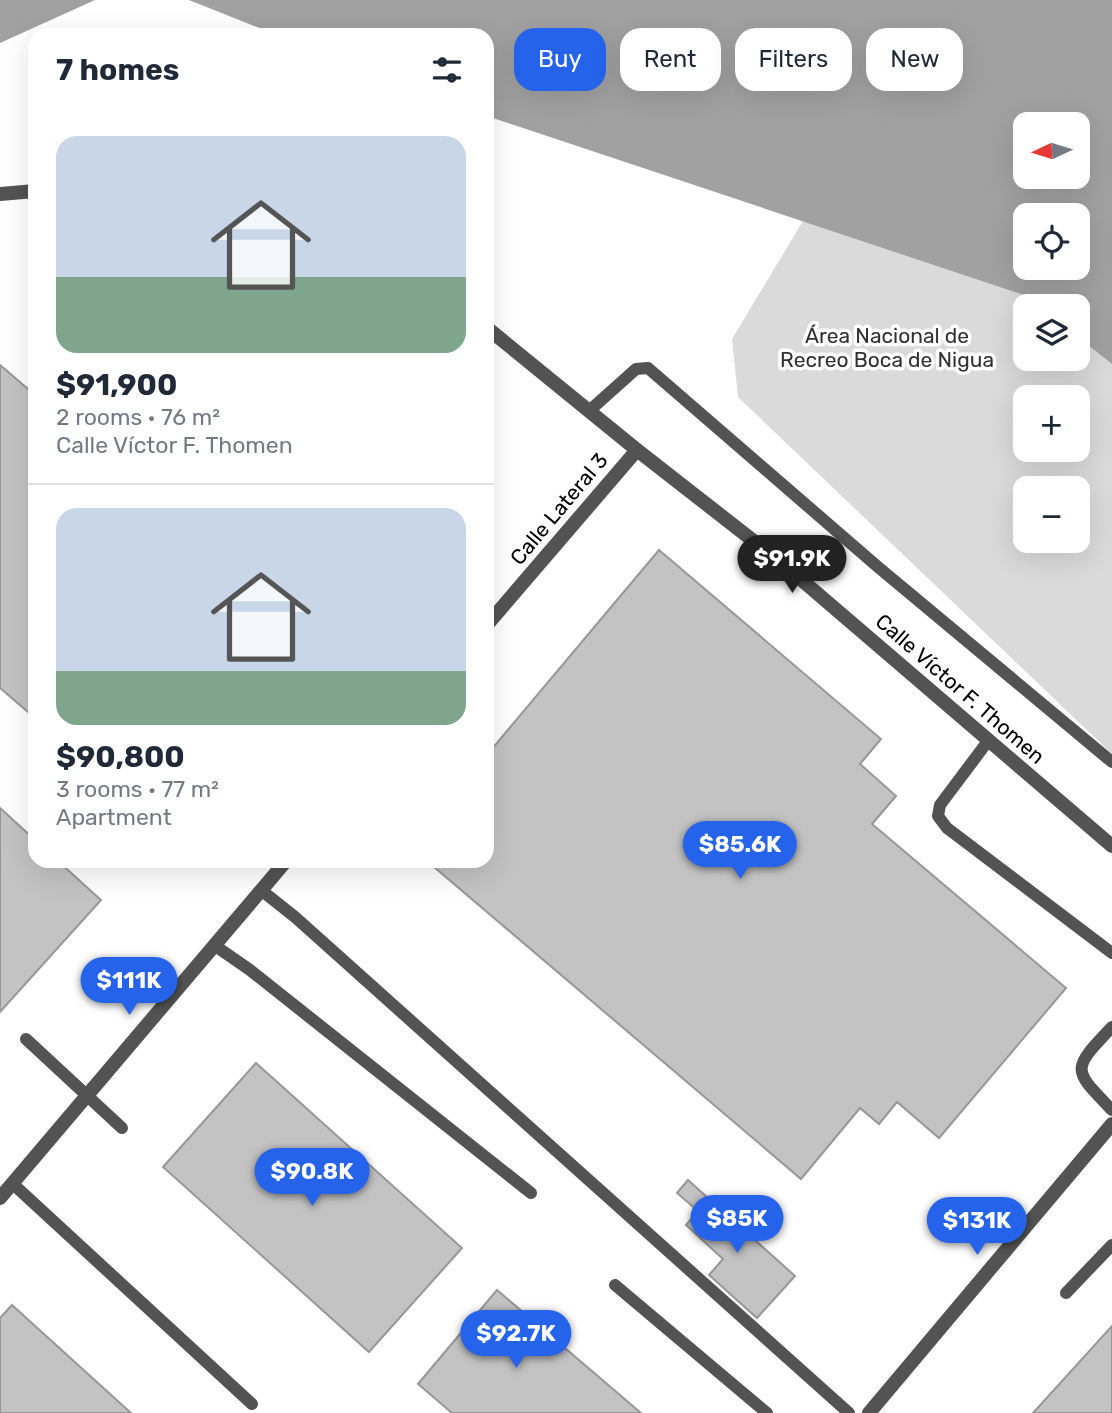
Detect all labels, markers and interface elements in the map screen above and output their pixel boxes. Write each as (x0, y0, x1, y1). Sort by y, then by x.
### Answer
chip: Buy (514, 28, 606, 91)
chip: Rent (620, 28, 721, 91)
chip: Filters (735, 28, 852, 91)
chip: New (866, 28, 963, 91)
icon: filters (428, 51, 466, 89)
text: 7 homes (56, 52, 179, 88)
north arrow (1013, 112, 1090, 189)
map controls (1013, 112, 1090, 553)
icon: home (198, 182, 324, 308)
button: locate (1013, 203, 1090, 280)
button: layers (1013, 294, 1090, 371)
park label: Área Nacional de Recreo Boca de Nigua (780, 323, 994, 372)
text: $91,900 (56, 367, 177, 403)
button: + (1013, 385, 1090, 462)
text: 2 rooms · 76 m² (56, 403, 220, 431)
text: Calle Víctor F. Thomen (56, 431, 293, 459)
street label: Calle Lateral 3 (505, 448, 613, 570)
button: − (1013, 476, 1090, 553)
pin: $91.9K (735, 536, 849, 595)
text: $91.9K (753, 544, 831, 572)
icon: home (198, 554, 324, 680)
street label: Calle Víctor F. Thomen (871, 608, 1050, 769)
text: $90,800 (56, 739, 185, 775)
text: 3 rooms · 77 m² (56, 775, 219, 803)
text: Apartment (56, 803, 172, 831)
pin: $85.6K (683, 822, 797, 881)
text: $85.6K (699, 830, 781, 858)
pin: $111K (80, 958, 178, 1017)
text: $111K (97, 966, 161, 994)
pin: $90.8K (255, 1148, 369, 1208)
text: $90.8K (271, 1157, 353, 1185)
pin: $85K (696, 1196, 778, 1255)
pin: $131K (928, 1198, 1026, 1257)
text: $85K (706, 1204, 768, 1232)
text: $131K (943, 1206, 1011, 1234)
pin: $92.7K (459, 1310, 573, 1370)
text: $92.7K (476, 1319, 556, 1347)

